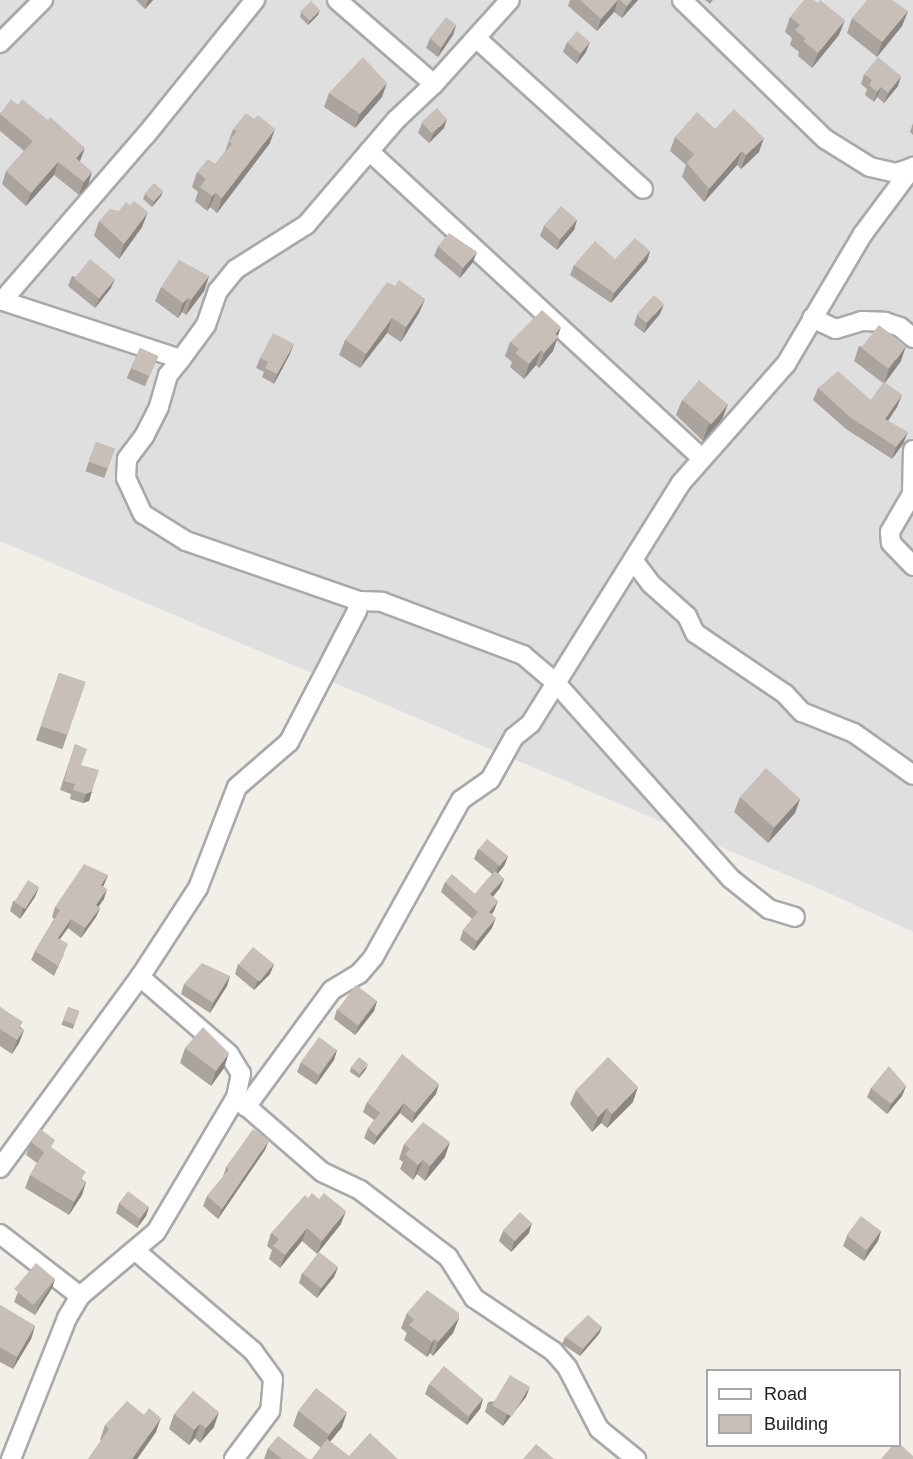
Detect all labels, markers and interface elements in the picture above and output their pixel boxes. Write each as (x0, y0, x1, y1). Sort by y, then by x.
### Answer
legend (706, 1369, 901, 1447)
text: Road (764, 1384, 807, 1404)
text: Building (764, 1414, 828, 1434)

